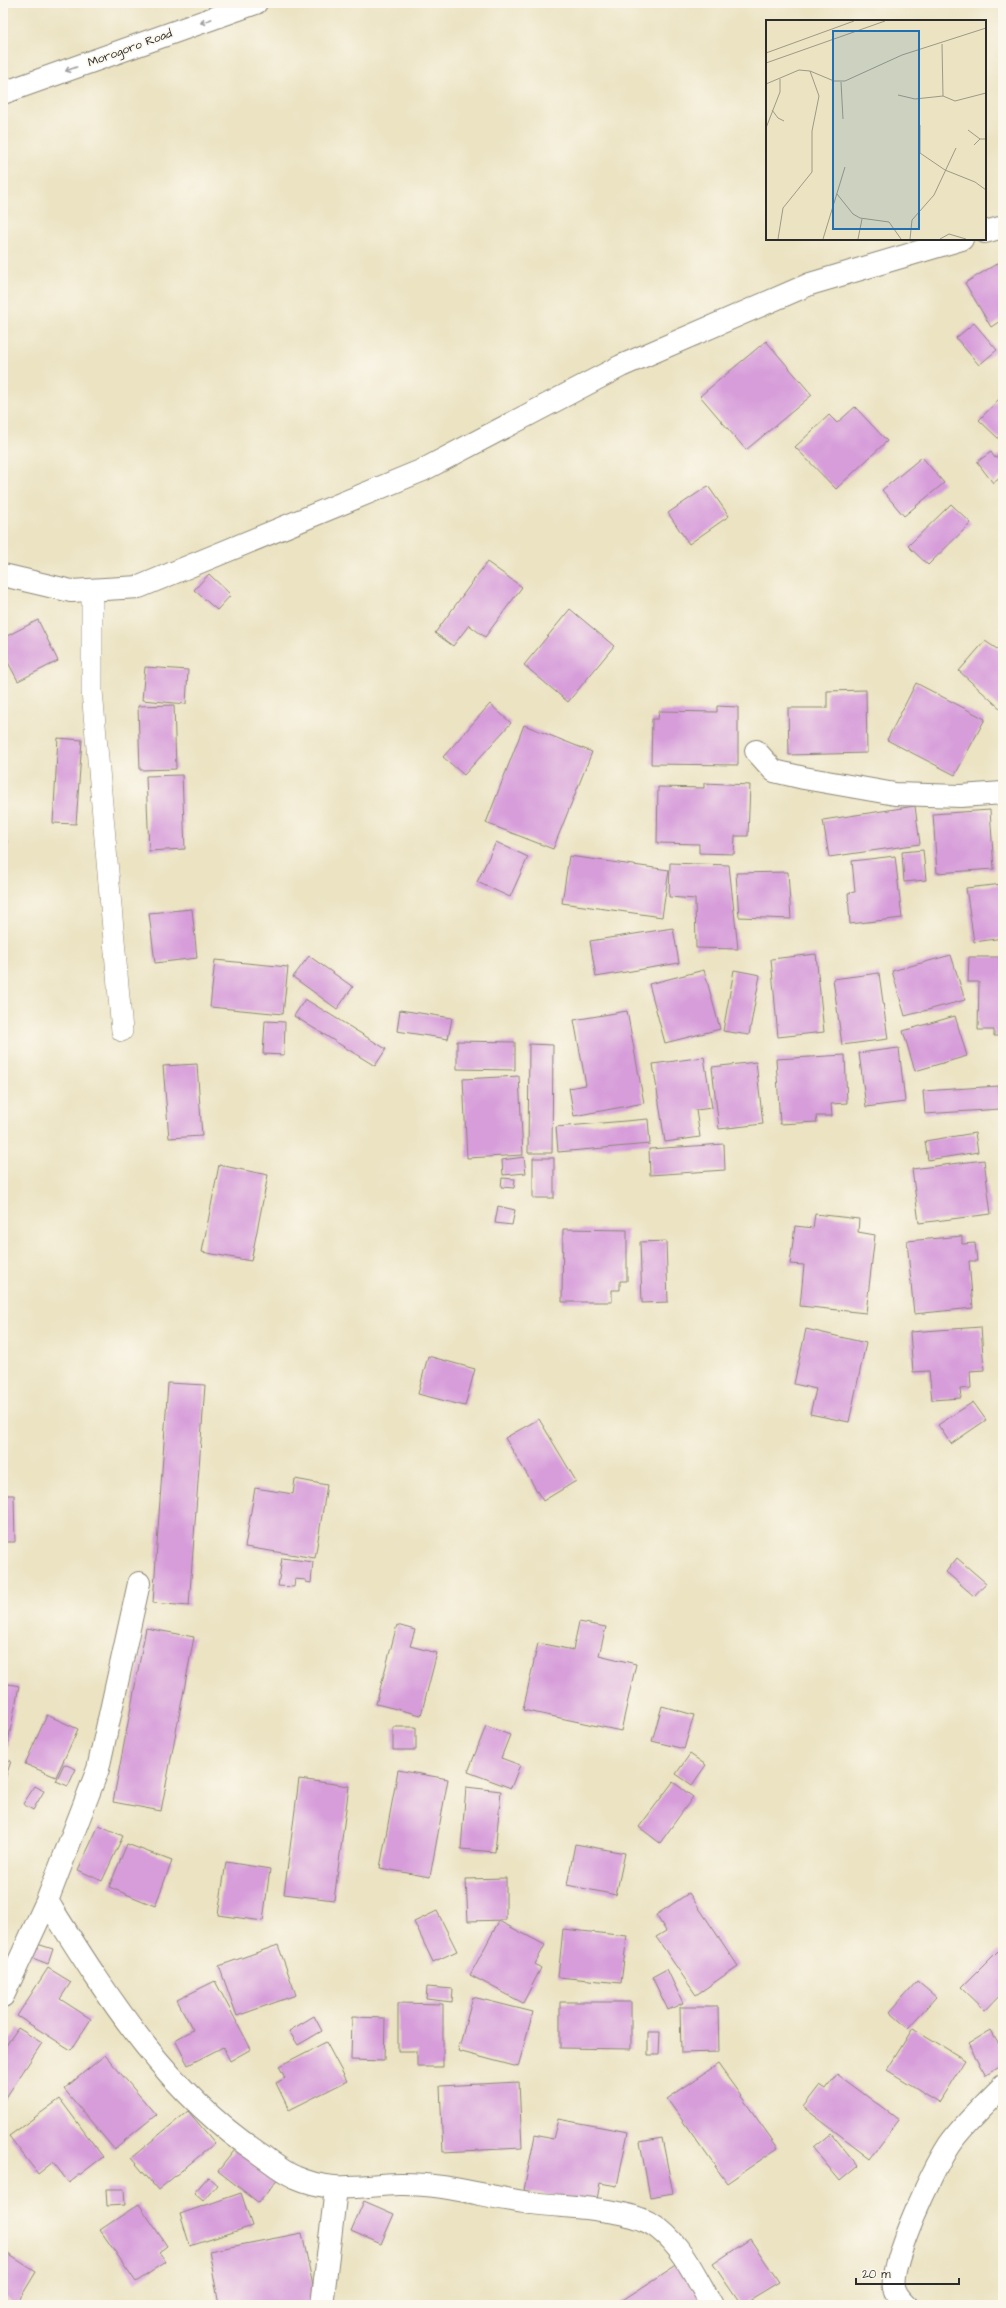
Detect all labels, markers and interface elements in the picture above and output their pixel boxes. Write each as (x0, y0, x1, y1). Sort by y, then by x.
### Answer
one-way arrow (201, 17, 213, 25)
inset map (766, 20, 986, 240)
street label: Morogoro Road (85, 25, 175, 72)
one-way arrow (64, 66, 77, 73)
scale bar (856, 2260, 959, 2286)
text: 20 m (862, 2266, 891, 2283)

